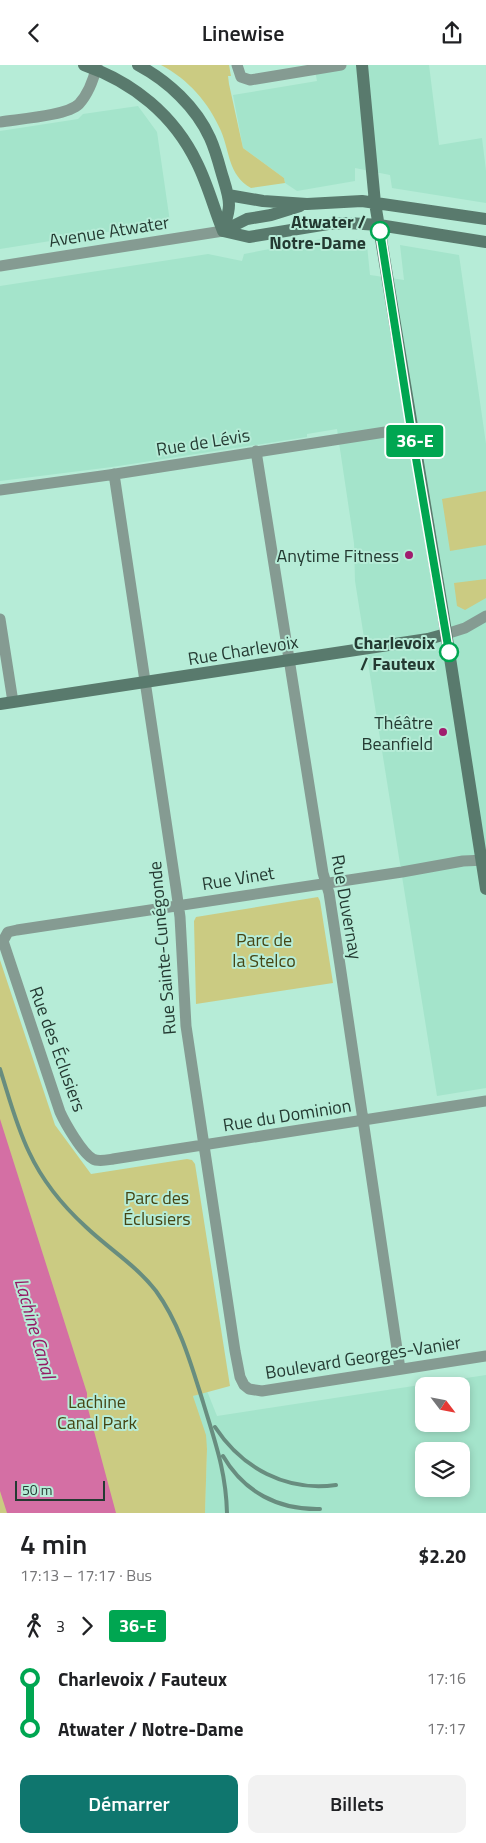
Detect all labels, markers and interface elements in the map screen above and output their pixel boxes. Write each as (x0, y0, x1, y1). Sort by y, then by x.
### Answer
text: Linewise (202, 16, 284, 50)
icon: back (20, 19, 48, 47)
icon: share (438, 19, 466, 47)
street label: Avenue Atwater (47, 208, 171, 254)
place label: Atwater / Notre-Dame (269, 208, 366, 256)
marker: Atwater / Notre-Dame (370, 221, 390, 241)
street label: Rue de Lévis (154, 421, 252, 463)
line badge: 36-E (380, 425, 450, 457)
text: 36-E (396, 427, 434, 454)
place label: Anytime Fitness (276, 542, 399, 569)
marker: Anytime Fitness (403, 549, 415, 561)
street label: Rue Charlevoix (186, 628, 300, 672)
place label: Charlevoix / Fauteux (354, 629, 435, 677)
marker: Charlevoix / Fauteux (439, 642, 459, 662)
place label: Théâtre Beanfield (361, 709, 433, 757)
marker: Théâtre Beanfield (437, 726, 449, 738)
street label: Rue Duvernay (325, 852, 370, 962)
street label: Rue Vinet (200, 859, 277, 897)
street label: Rue Sainte-Cunégonde (141, 860, 183, 1036)
park label: Parc de la Stelco (232, 926, 296, 974)
street label: Rue des Éclusiers (23, 982, 93, 1116)
street label: Rue du Dominion (221, 1092, 353, 1138)
park label: Parc des Éclusiers (123, 1184, 191, 1232)
water label: Lachine Canal (8, 1274, 65, 1383)
street label: Boulevard Georges-Vanier (263, 1328, 463, 1386)
north arrow (415, 1377, 470, 1433)
map controls (415, 1377, 470, 1497)
park label: Lachine Canal Park (57, 1388, 137, 1436)
button: layers (415, 1442, 470, 1497)
scale bar (15, 1478, 105, 1501)
text: 50 m (22, 1479, 52, 1500)
text: 4 min (20, 1522, 87, 1565)
text: $2.20 (419, 1541, 466, 1570)
text: 17:13 – 17:17 · Bus (20, 1563, 152, 1587)
icon: walk (20, 1612, 48, 1640)
icon: forward (73, 1612, 101, 1640)
text: 36-E (119, 1612, 156, 1639)
text: 3 (56, 1614, 65, 1638)
text: Charlevoix / Fauteux (58, 1664, 227, 1693)
text: 17:16 (427, 1666, 466, 1690)
text: Atwater / Notre-Dame (58, 1714, 243, 1743)
text: 17:17 (427, 1716, 466, 1740)
button: Démarrer (20, 1775, 238, 1833)
button: Billets (248, 1775, 466, 1833)

